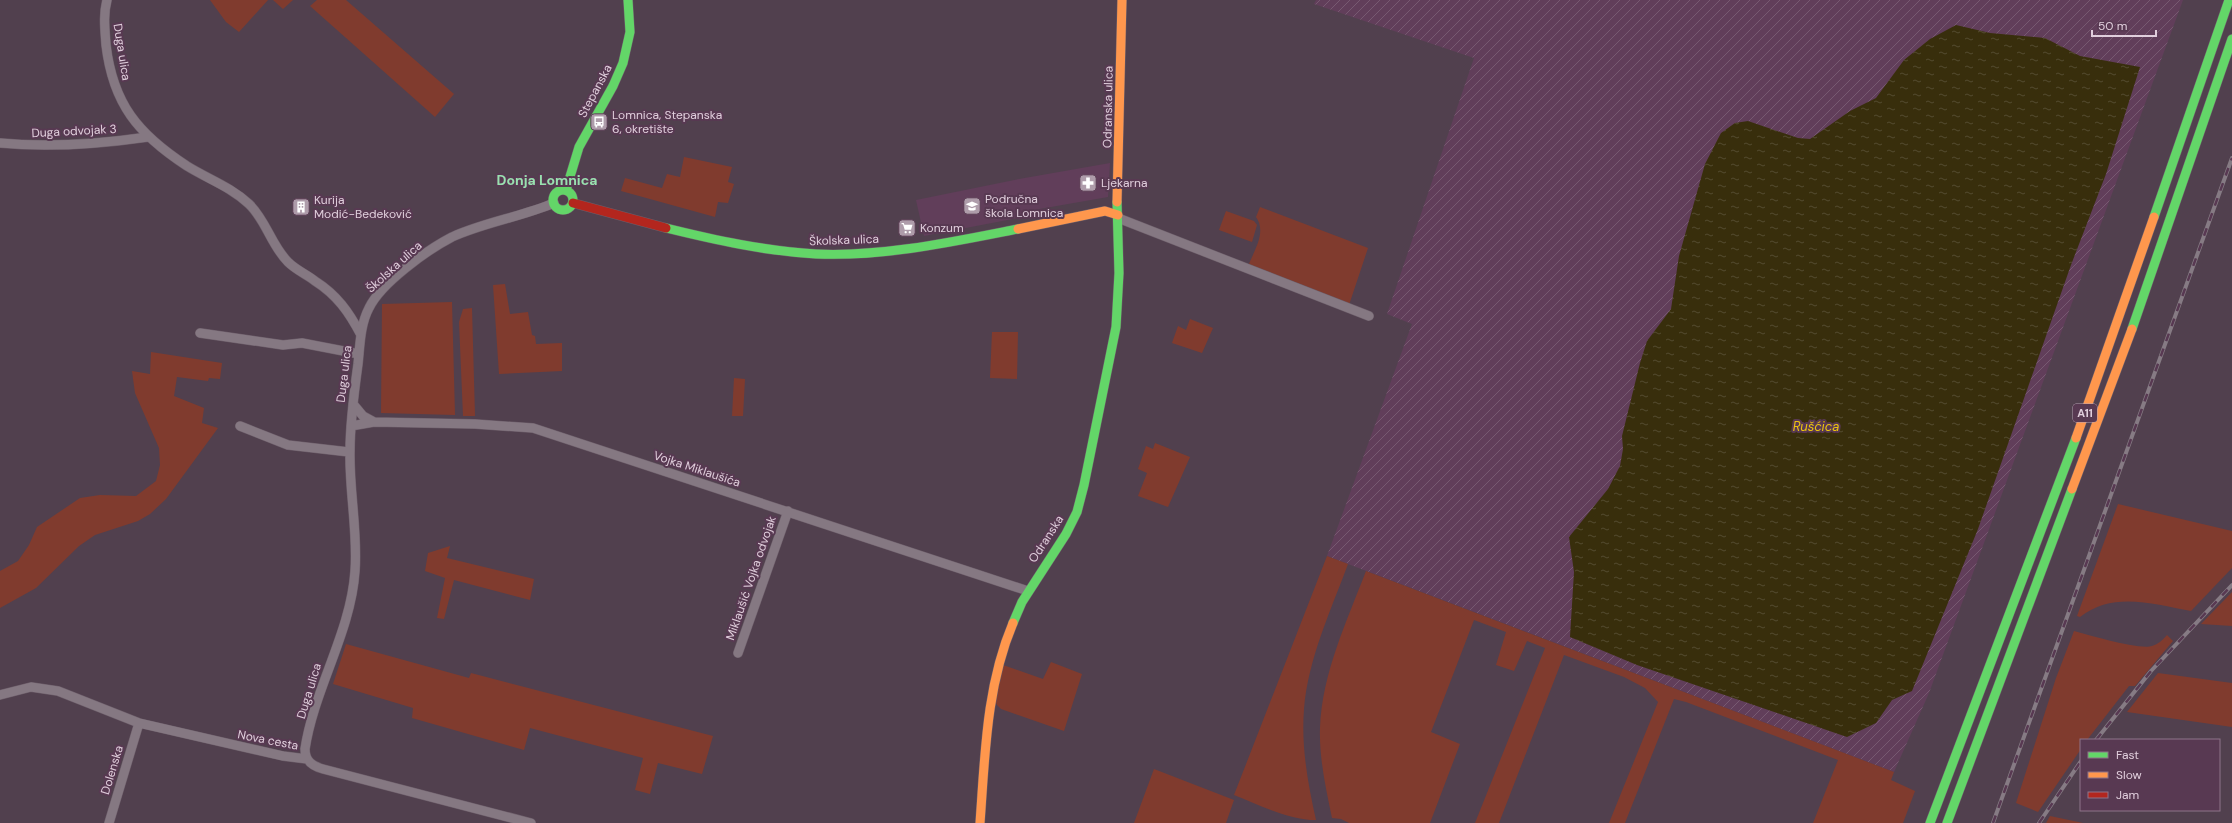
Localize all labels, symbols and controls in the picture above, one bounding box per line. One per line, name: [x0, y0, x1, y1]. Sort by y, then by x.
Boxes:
scale bar: [2092, 12, 2156, 38]
text: 50 m: [2098, 18, 2127, 34]
street label: Duga ulica: [110, 22, 134, 82]
street label: Stepanska: [574, 62, 616, 120]
street label: Odranska ulica: [1099, 66, 1117, 148]
place label: Lomnica, Stepanska 6, okretište: [612, 107, 722, 137]
bus stop icon: Lomnica, Stepanska 6, okretište: [589, 112, 609, 132]
street label: Duga odvojak 3: [31, 121, 117, 141]
district label: Donja Lomnica: [497, 171, 597, 189]
pharmacy icon: Ljekarna: [1078, 173, 1098, 193]
place label: Ljekarna: [1101, 175, 1147, 191]
place label: Područna škola Lomnica: [985, 191, 1063, 221]
place label: Kurija Modić-Bedeković: [314, 192, 412, 222]
school or university icon: Područna škola Lomnica: [962, 196, 982, 216]
building icon: Kurija Modić-Bedeković: [291, 197, 311, 217]
supermarket icon: Konzum: [897, 218, 917, 238]
place label: Konzum: [920, 220, 964, 236]
street label: Školska ulica: [809, 231, 879, 249]
street label: Školska ulica: [363, 238, 425, 296]
street label: Duga ulica: [333, 345, 355, 403]
road number: A11: [2073, 404, 2097, 422]
water label: Rušćica: [1793, 418, 1839, 435]
street label: Vojka Miklaušića: [652, 447, 742, 491]
street label: Odranska: [1025, 512, 1067, 566]
street label: Miklaušić Vojka odvojak: [722, 514, 780, 642]
street label: Duga ulica: [293, 661, 325, 721]
street label: Nova cesta: [236, 726, 300, 754]
legend: [2080, 739, 2220, 811]
street label: Dolenska: [97, 744, 127, 796]
text: Fast: [2116, 747, 2139, 763]
text: Slow: [2116, 767, 2142, 783]
text: Jam: [2116, 787, 2139, 803]

